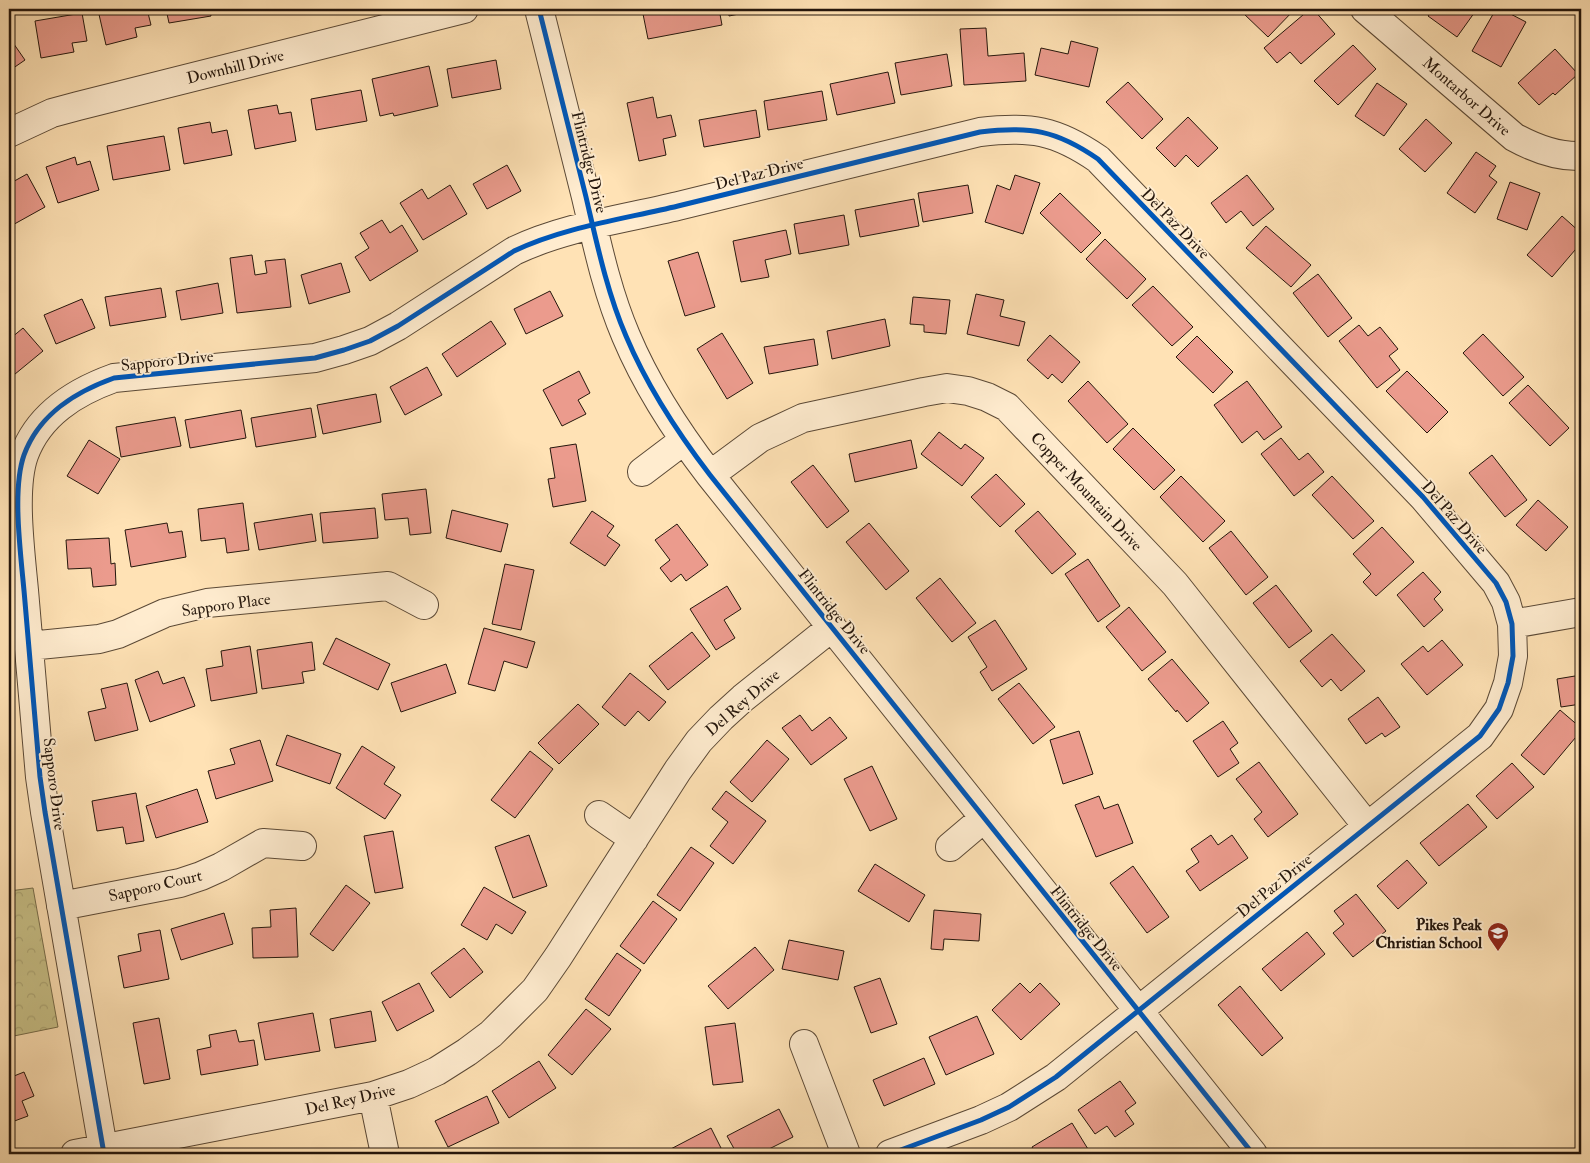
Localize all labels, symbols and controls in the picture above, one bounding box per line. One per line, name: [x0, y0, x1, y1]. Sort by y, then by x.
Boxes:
street label: Downhill Drive: [184, 45, 286, 89]
street label: Montarbor Drive: [1418, 53, 1515, 141]
street label: Flintridge Drive: [567, 109, 611, 216]
street label: Del Paz Drive: [713, 153, 806, 195]
street label: Del Paz Drive: [1137, 184, 1214, 263]
street label: Sapporo Drive: [120, 346, 215, 377]
street label: Copper Mountain Drive: [1025, 428, 1147, 556]
street label: Del Paz Drive: [1417, 477, 1492, 559]
street label: Flintridge Drive: [794, 565, 875, 659]
street label: Sapporo Place: [180, 589, 272, 622]
street label: Del Rey Drive: [701, 665, 784, 741]
street label: Sapporo Drive: [37, 737, 70, 832]
street label: Del Paz Drive: [1233, 849, 1316, 922]
street label: Sapporo Court: [107, 866, 204, 907]
street label: Flintridge Drive: [1046, 882, 1127, 976]
place label: Pikes Peak Christian School: [1375, 915, 1483, 953]
school or university icon: Pikes Peak Christian School: [1486, 921, 1510, 952]
street label: Del Rey Drive: [303, 1080, 398, 1120]

